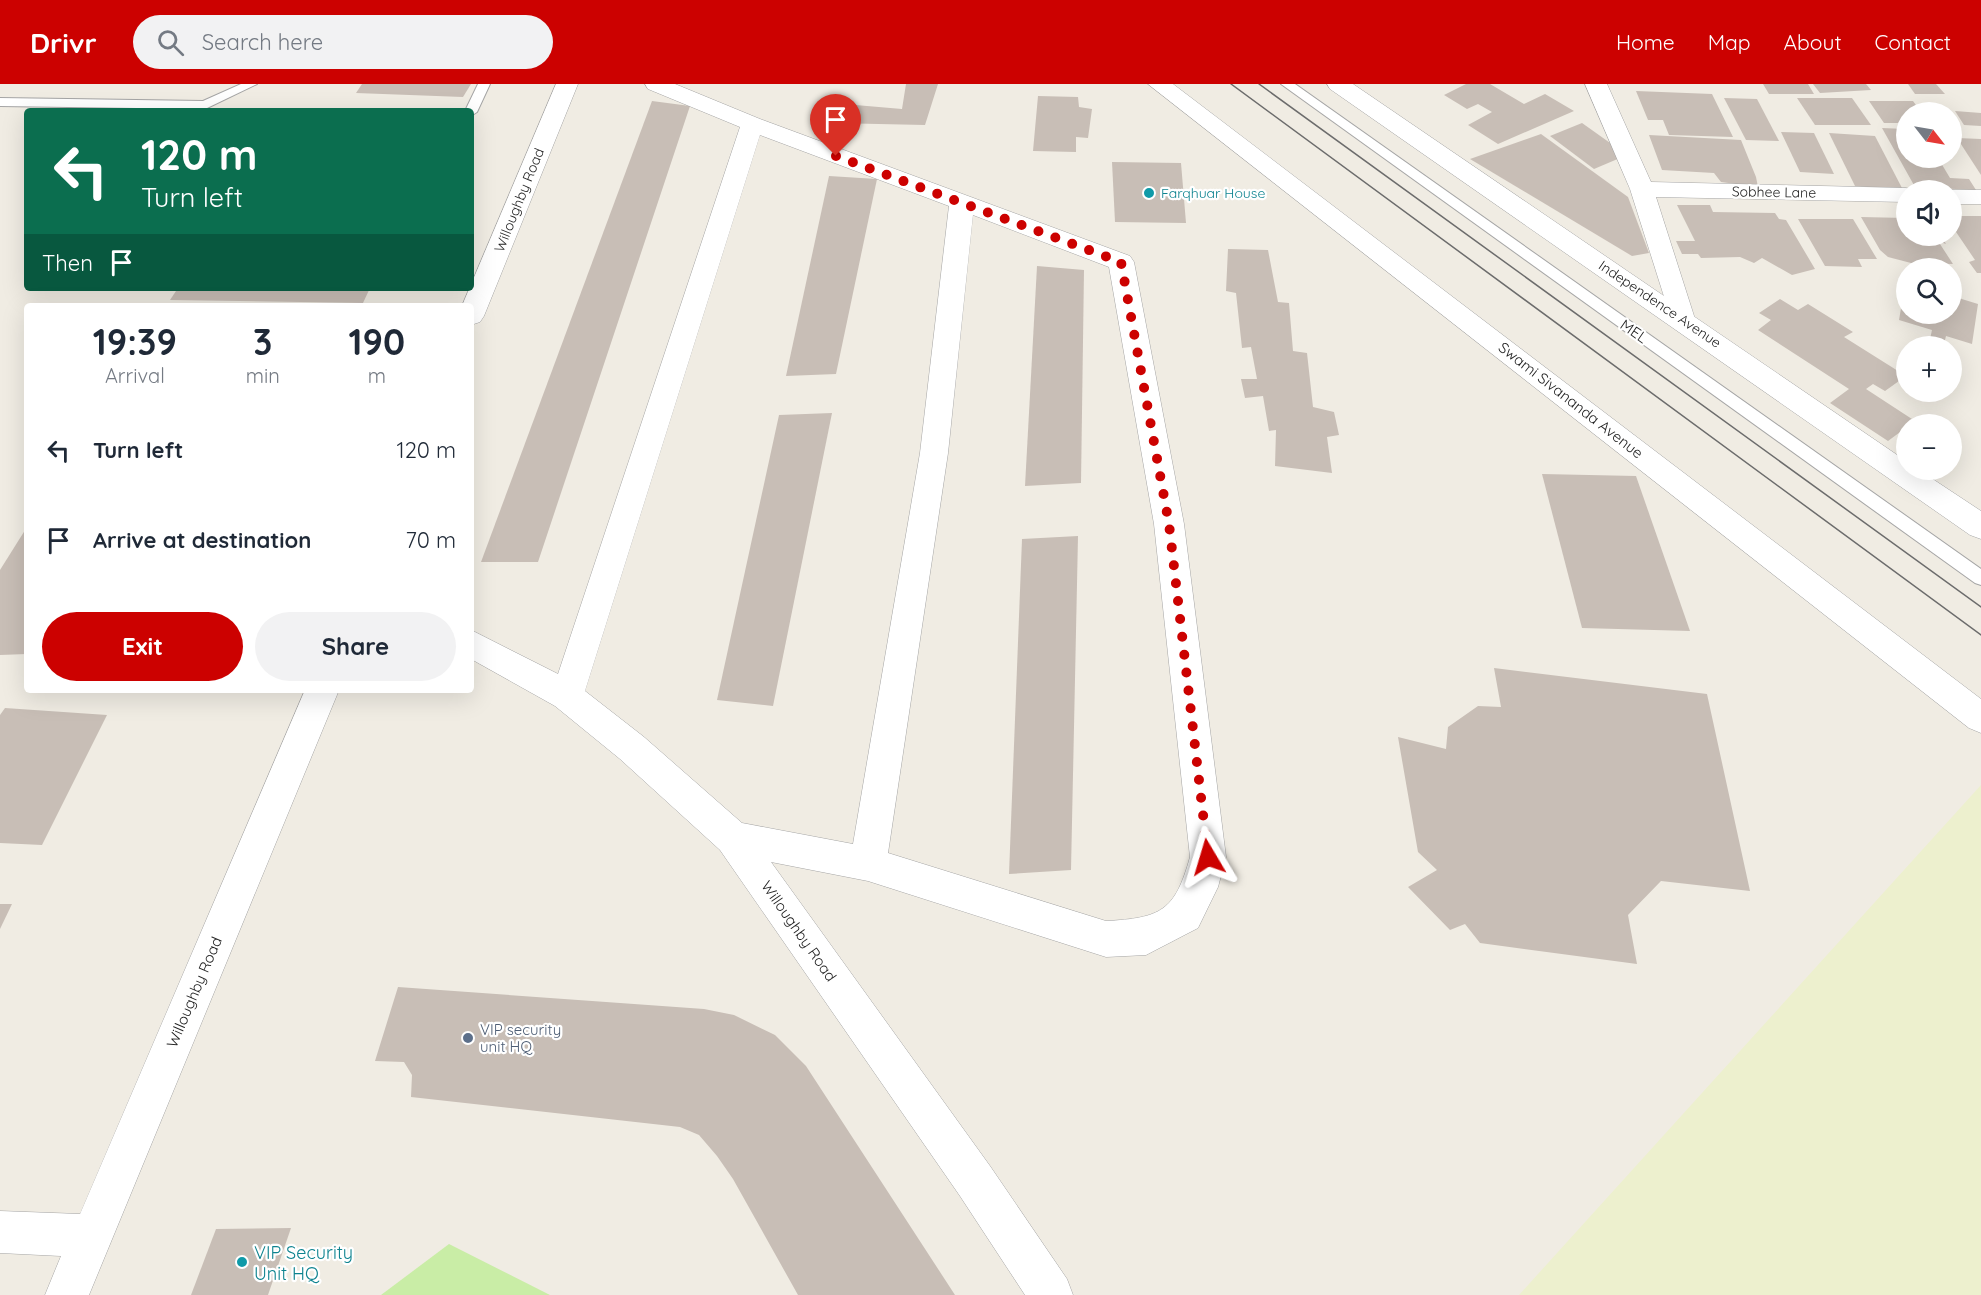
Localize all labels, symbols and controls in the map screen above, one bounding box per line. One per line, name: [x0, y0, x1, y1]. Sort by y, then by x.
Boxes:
search box: [133, 15, 553, 69]
text: Drivr: [30, 25, 97, 60]
icon: search: [154, 26, 187, 59]
text: Search here: [202, 28, 323, 56]
text: Home: [1616, 29, 1675, 55]
text: Map: [1708, 29, 1751, 55]
text: About: [1784, 29, 1842, 55]
text: Contact: [1875, 29, 1951, 55]
pin: [810, 94, 861, 156]
north arrow: [1896, 102, 1962, 168]
map controls: [1896, 102, 1962, 480]
icon: arrive: [819, 103, 852, 136]
text: 120 m: [141, 128, 258, 181]
icon: left: [42, 132, 120, 210]
street label: Willoughby Road: [490, 145, 548, 255]
text: Turn left: [141, 180, 243, 214]
button: sound: [1896, 180, 1962, 246]
street label: Sobhee Lane: [1732, 182, 1816, 202]
place label: Farqhuar House: [1161, 184, 1265, 202]
marker: Farqhuar House: [1142, 186, 1156, 200]
icon: arrive: [105, 246, 138, 279]
text: Then: [42, 249, 93, 277]
street label: Independence Avenue: [1595, 256, 1725, 352]
button: search: [1896, 258, 1962, 324]
street label: MEL: [1617, 315, 1651, 347]
text: 19:39: [93, 319, 177, 364]
text: 3: [253, 319, 272, 364]
text: 190: [349, 319, 405, 364]
button: +: [1896, 336, 1962, 402]
street label: Swami Sivananda Avenue: [1495, 338, 1647, 462]
text: Arrival: [105, 363, 165, 388]
text: min: [246, 363, 280, 388]
text: m: [368, 363, 386, 388]
button: −: [1896, 414, 1962, 480]
icon: left: [42, 434, 75, 467]
text: Turn left: [93, 436, 183, 464]
text: 120 m: [397, 436, 456, 464]
icon: arrive: [42, 524, 75, 557]
text: Arrive at destination: [93, 526, 311, 554]
text: 70 m: [406, 526, 456, 554]
button: Exit: [42, 612, 243, 681]
button: Share: [255, 612, 456, 681]
position arrow: [1176, 825, 1240, 889]
street label: Willoughby Road: [757, 877, 841, 985]
street label: Willoughby Road: [162, 934, 226, 1050]
place label: VIP security unit HQ: [480, 1020, 561, 1056]
marker: VIP security unit HQ: [461, 1031, 475, 1045]
place label: VIP Security Unit HQ: [254, 1241, 353, 1285]
marker: VIP Security Unit HQ: [235, 1255, 249, 1269]

